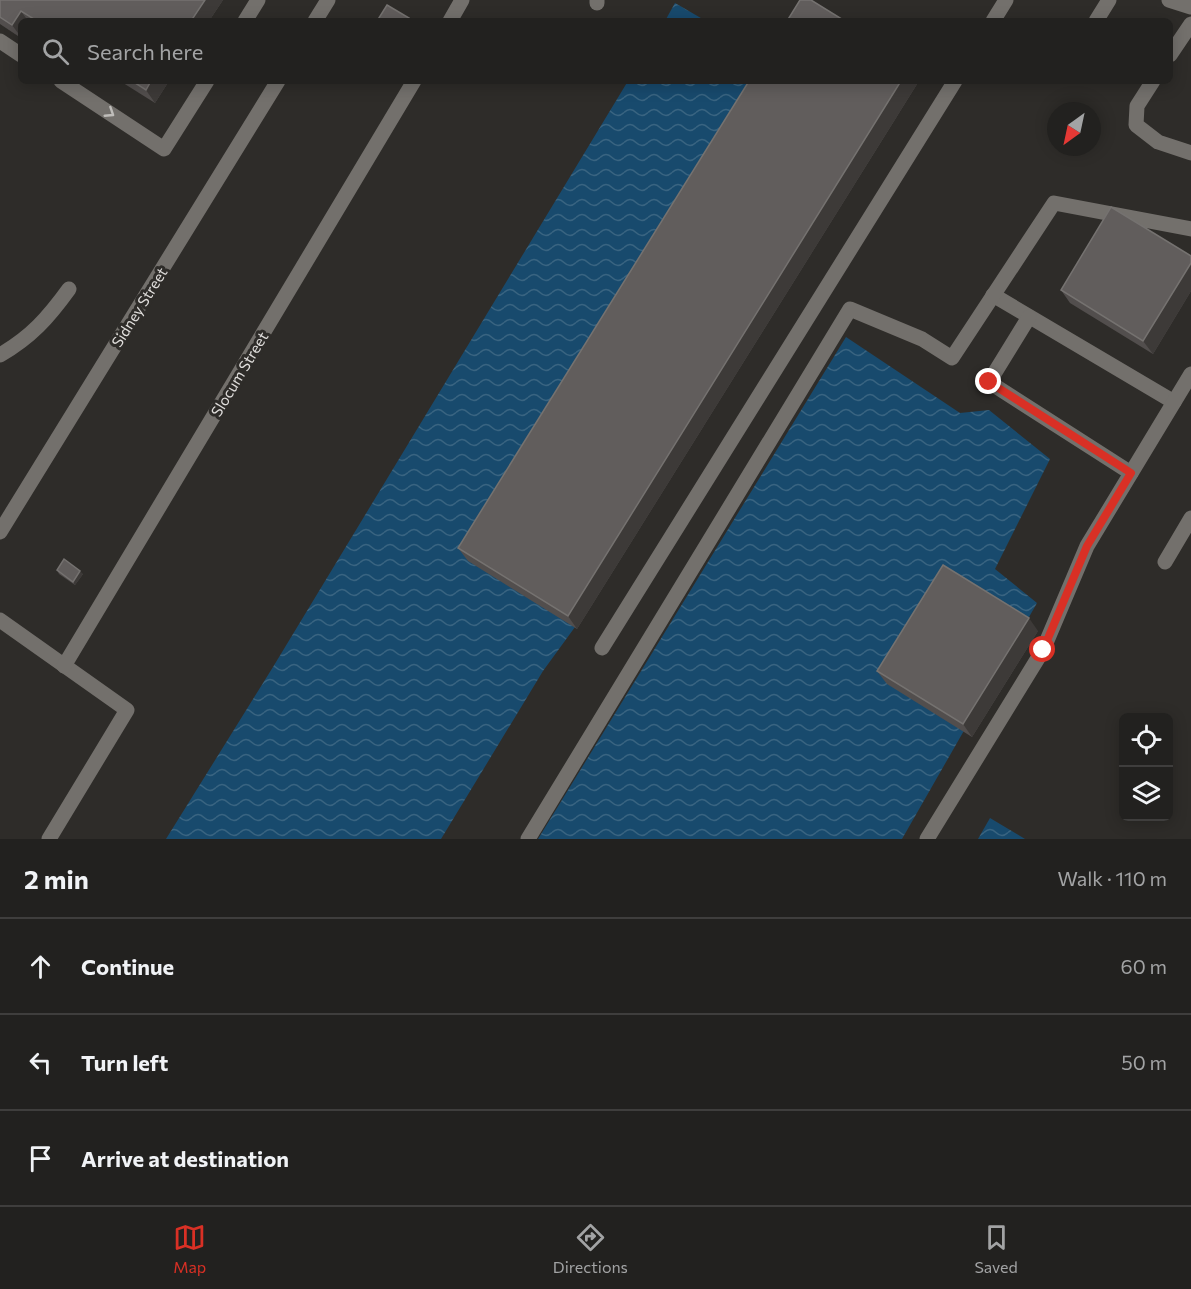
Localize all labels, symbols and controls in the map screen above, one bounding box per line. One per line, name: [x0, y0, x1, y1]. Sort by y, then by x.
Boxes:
search box: [18, 18, 1173, 84]
icon: search: [39, 35, 72, 68]
text: Search here: [87, 38, 203, 65]
north arrow: [1047, 102, 1101, 156]
one-way arrow: [103, 106, 114, 117]
street label: Sidney Street: [107, 264, 171, 350]
street label: Slocum Street: [207, 328, 271, 420]
route end: [975, 368, 1001, 394]
route start: [1029, 636, 1055, 662]
map controls: [1119, 713, 1173, 821]
button: locate: [1119, 713, 1173, 767]
button: layers: [1119, 767, 1173, 821]
text: 2 min: [24, 863, 89, 894]
text: Walk · 110 m: [1057, 866, 1167, 890]
icon: ahead: [24, 950, 57, 983]
text: Continue: [81, 953, 174, 980]
text: 60 m: [1121, 954, 1167, 978]
icon: left: [24, 1046, 57, 1079]
text: Turn left: [81, 1049, 168, 1076]
text: 50 m: [1121, 1050, 1167, 1074]
icon: arrive: [24, 1142, 57, 1175]
text: Arrive at destination: [81, 1145, 289, 1172]
tab: Map: [173, 1221, 206, 1276]
tab: Directions: [553, 1221, 628, 1276]
tab: Saved: [974, 1221, 1018, 1276]

